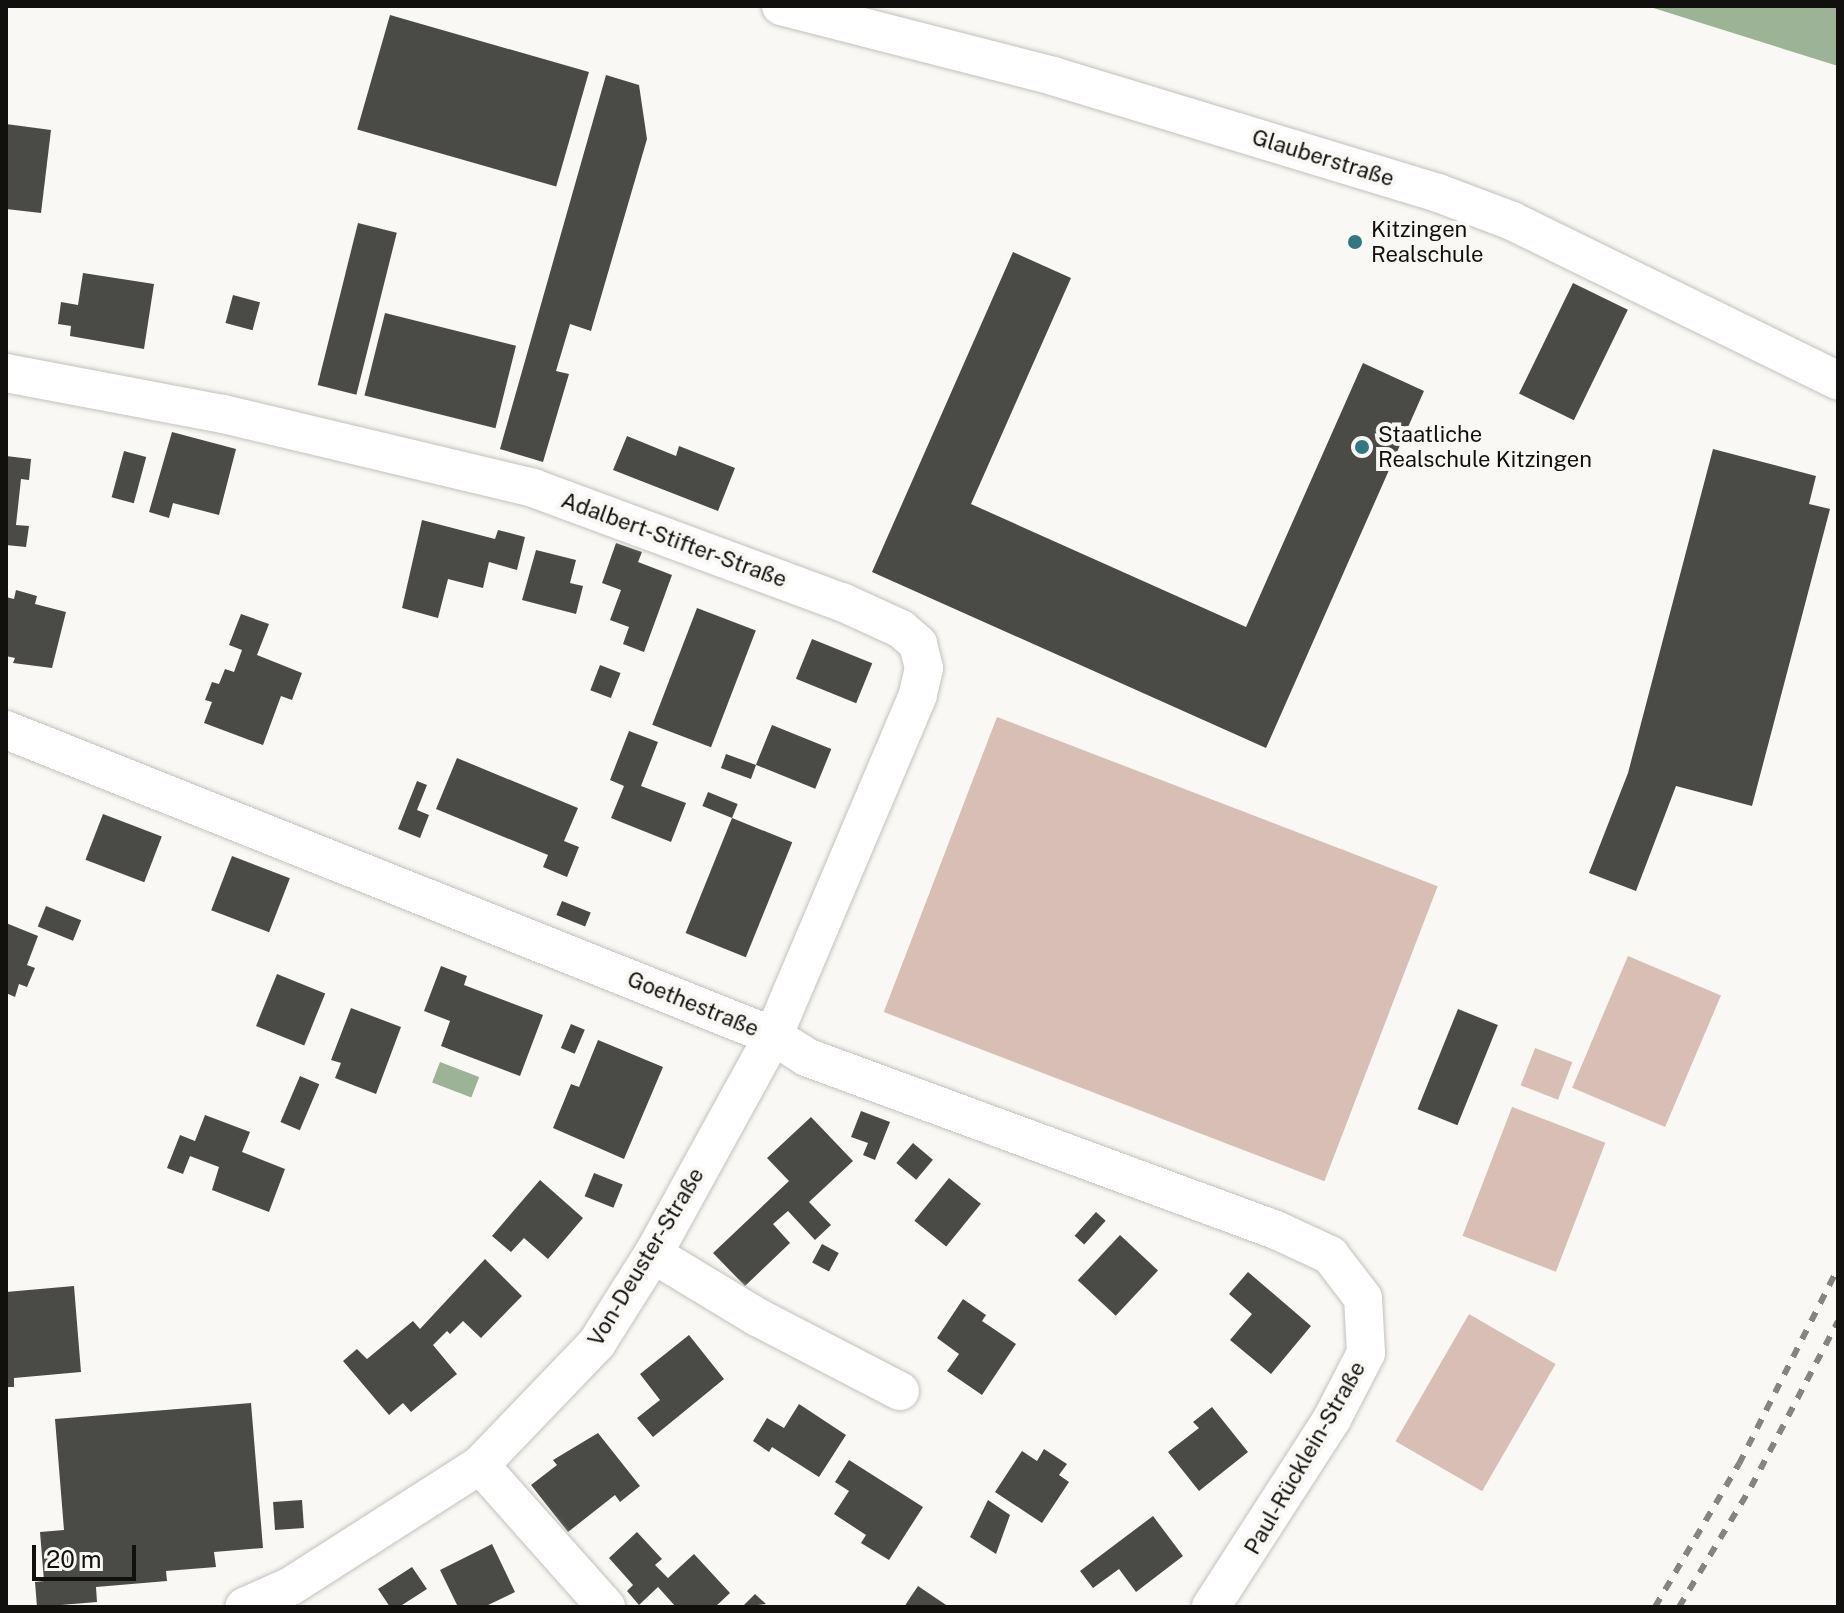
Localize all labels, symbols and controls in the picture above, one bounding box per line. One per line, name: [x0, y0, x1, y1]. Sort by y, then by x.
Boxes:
street label: Glauberstraße: [1249, 124, 1397, 192]
place label: Kitzingen Realschule: [1371, 216, 1483, 268]
marker: Kitzingen Realschule: [1346, 233, 1364, 251]
place label: Staatliche Realschule Kitzingen: [1378, 421, 1592, 472]
marker: Staatliche Realschule Kitzingen: [1353, 438, 1371, 456]
street label: Adalbert-Stifter-Straße: [558, 487, 790, 593]
street label: Goethestraße: [623, 966, 763, 1042]
street label: Von-Deuster-Straße: [582, 1163, 710, 1351]
street label: Paul-Rücklein-Straße: [1239, 1357, 1371, 1559]
scale bar: [36, 1529, 140, 1579]
text: 20 m: [46, 1545, 102, 1573]

